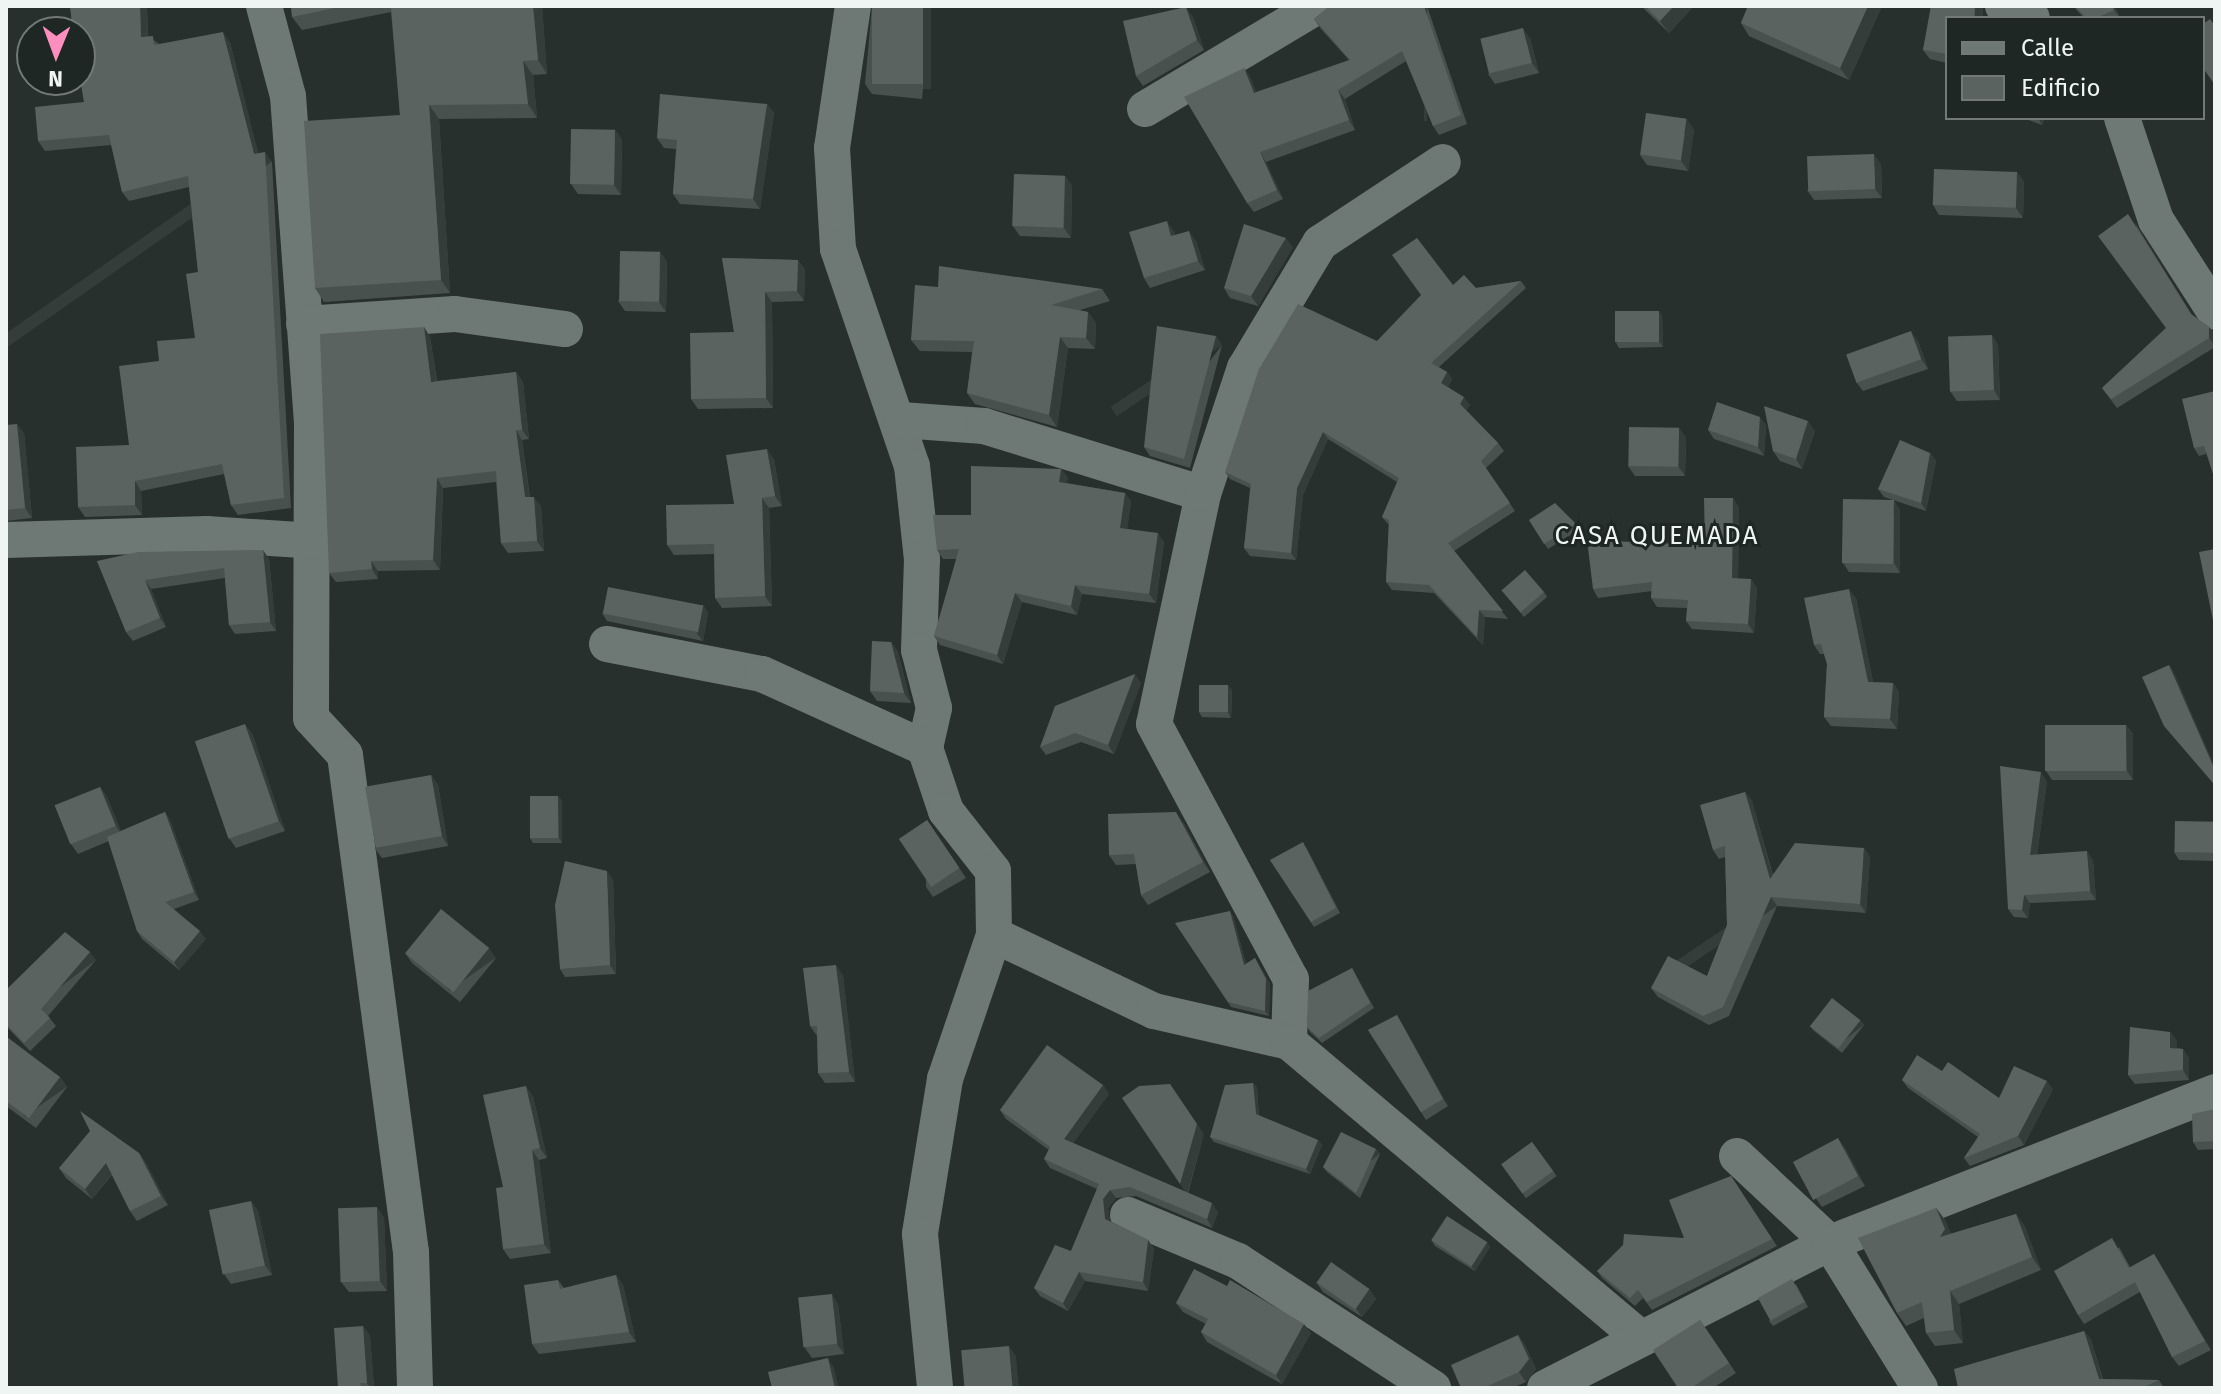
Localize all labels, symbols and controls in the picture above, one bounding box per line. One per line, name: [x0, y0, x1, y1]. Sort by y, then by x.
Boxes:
north arrow: [16, 16, 96, 96]
legend: [1945, 16, 2205, 120]
text: Calle: [2021, 34, 2074, 62]
text: N: [48, 65, 63, 92]
text: Edificio: [2021, 74, 2101, 102]
district label: CASA QUEMADA: [1555, 520, 1759, 552]

